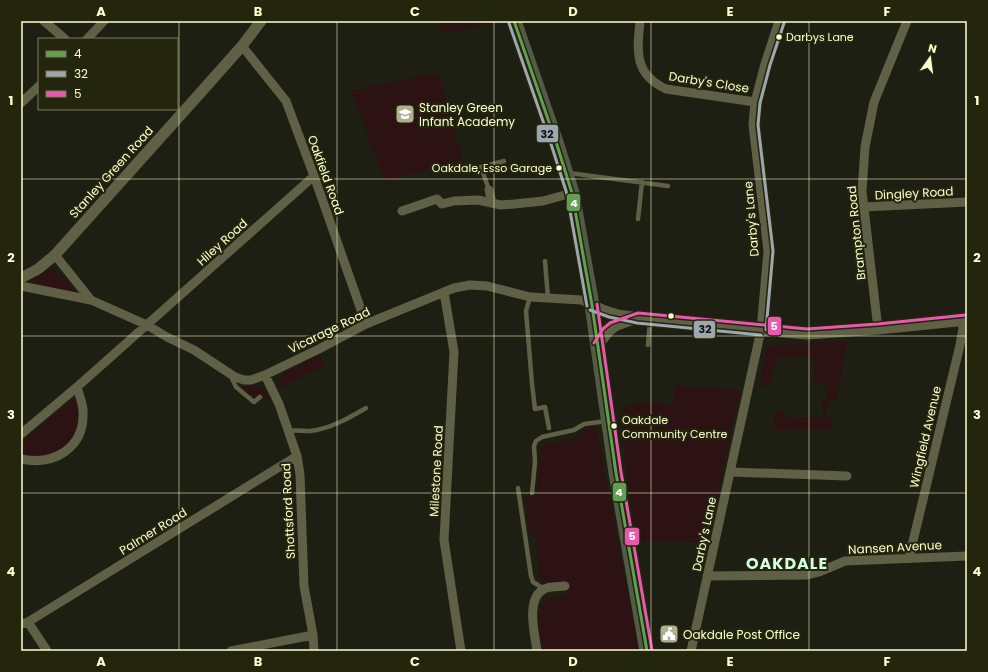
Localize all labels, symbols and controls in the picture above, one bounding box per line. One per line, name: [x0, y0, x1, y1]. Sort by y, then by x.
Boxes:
text: A: [96, 2, 106, 21]
text: B: [254, 2, 263, 21]
text: C: [410, 2, 420, 21]
text: D: [568, 2, 578, 21]
text: E: [726, 2, 734, 21]
text: F: [883, 2, 891, 21]
place label: Darbys Lane: [786, 29, 854, 45]
marker: Darbys Lane: [774, 32, 784, 42]
legend: [38, 38, 178, 110]
north arrow: [910, 38, 950, 78]
text: N: [926, 40, 938, 57]
text: 4: [74, 45, 82, 62]
text: 32: [74, 65, 88, 82]
street label: Darby's Close: [668, 67, 750, 97]
text: 5: [74, 85, 82, 102]
text: 1: [9, 91, 13, 110]
text: 1: [975, 91, 979, 110]
place label: Stanley Green Infant Academy: [419, 99, 515, 130]
school or university icon: Stanley Green Infant Academy: [394, 103, 416, 125]
street label: Stanley Green Road: [65, 122, 157, 222]
line badge: 32: [536, 124, 559, 143]
text: 32: [541, 126, 553, 142]
street label: Oakfield Road: [304, 133, 348, 217]
place label: Oakdale, Esso Garage: [432, 160, 552, 176]
marker: Oakdale, Esso Garage: [554, 163, 564, 173]
street label: Darby's Lane: [739, 181, 763, 257]
street label: Dingley Road: [874, 182, 954, 204]
street label: Brampton Road: [843, 185, 869, 281]
line badge: 4: [566, 193, 581, 212]
text: 4: [570, 195, 578, 211]
street label: Hiley Road: [193, 215, 251, 269]
text: 2: [7, 248, 15, 267]
text: 2: [973, 248, 981, 267]
street label: Vicarage Road: [285, 303, 373, 357]
unlabelled marker: [666, 311, 676, 321]
line badge: 5: [767, 316, 782, 336]
text: 5: [770, 318, 778, 334]
line badge: 32: [693, 320, 716, 339]
text: 32: [699, 321, 711, 337]
street label: Wingfield Avenue: [905, 384, 945, 490]
text: 3: [7, 405, 15, 424]
text: 3: [973, 405, 981, 424]
place label: Oakdale Community Centre: [622, 412, 728, 442]
marker: Oakdale Community Centre: [609, 421, 619, 431]
street label: Milestone Road: [425, 425, 447, 517]
street label: Shottsford Road: [277, 463, 299, 559]
line badge: 4: [612, 482, 627, 502]
text: 4: [615, 484, 623, 500]
street label: Darby's Lane: [688, 495, 720, 573]
street label: Palmer Road: [116, 503, 190, 559]
line badge: 5: [624, 527, 640, 546]
text: 5: [628, 528, 636, 544]
street label: Nansen Avenue: [848, 536, 942, 558]
district label: OAKDALE: [746, 552, 828, 575]
text: 4: [7, 562, 16, 581]
text: 4: [973, 562, 982, 581]
public building icon: Oakdale Post Office: [658, 623, 680, 645]
place label: Oakdale Post Office: [683, 626, 800, 643]
text: A: [96, 652, 106, 671]
text: B: [254, 652, 263, 671]
text: C: [410, 652, 420, 671]
text: D: [568, 652, 578, 671]
text: E: [726, 652, 734, 671]
text: F: [883, 652, 891, 671]

